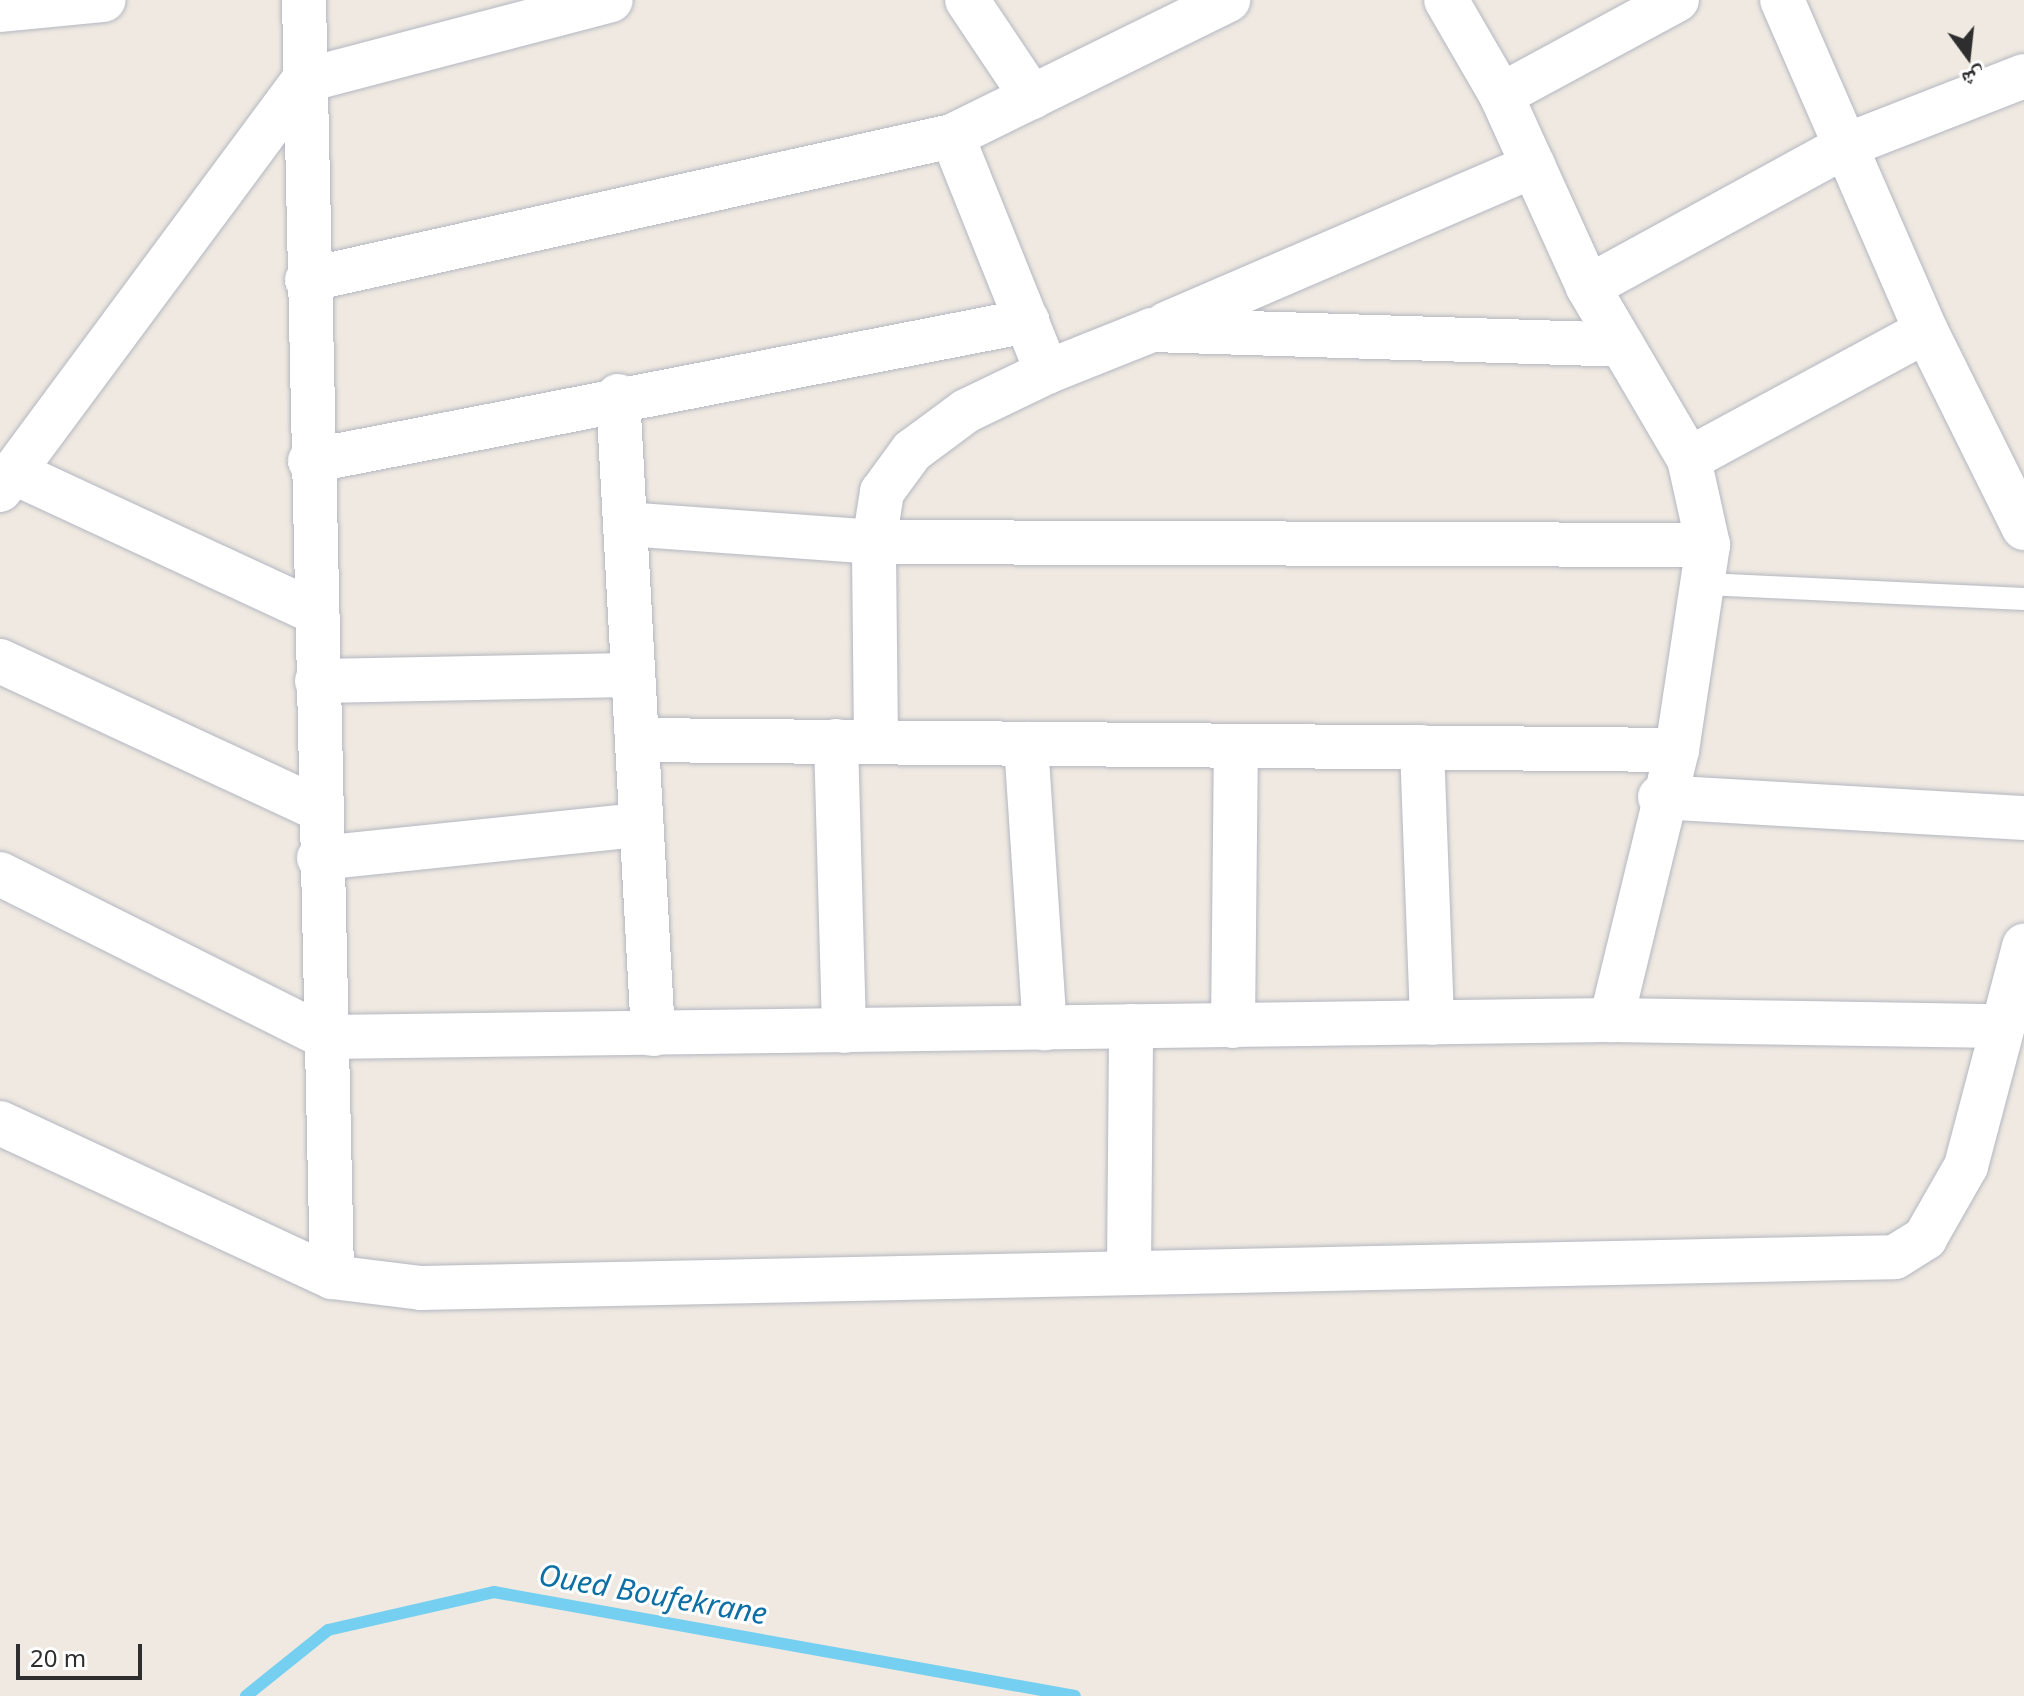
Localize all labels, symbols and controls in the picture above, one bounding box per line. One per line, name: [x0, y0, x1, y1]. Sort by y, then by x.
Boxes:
north arrow: [1928, 16, 2008, 96]
text: ش: [1959, 62, 1989, 97]
water label: Oued Boufekrane: [536, 1556, 770, 1632]
scale bar: [20, 1628, 146, 1678]
text: 20 m: [30, 1641, 86, 1674]

